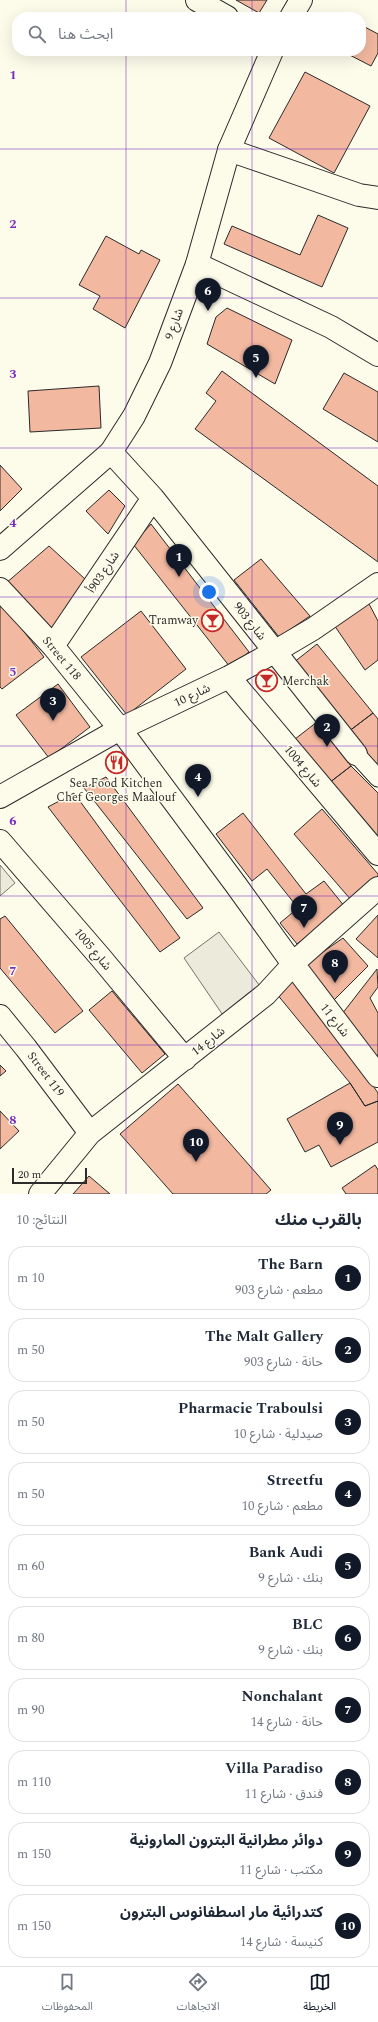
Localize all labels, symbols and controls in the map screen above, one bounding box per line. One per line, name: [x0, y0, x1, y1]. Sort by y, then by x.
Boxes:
search box: [12, 12, 366, 56]
icon: search: [26, 23, 48, 45]
text: ابحث هنا: [58, 23, 113, 46]
text: 1: [9, 65, 17, 85]
text: 2: [9, 214, 17, 234]
pin: 6: [195, 278, 221, 311]
street label: شارع 9: [160, 306, 189, 343]
pin: 5: [243, 345, 269, 378]
text: 3: [9, 364, 17, 384]
text: 4: [9, 513, 17, 533]
pin: 1: [166, 544, 192, 577]
street label: شارع 903أ: [82, 547, 124, 597]
your location: [199, 582, 219, 602]
street label: شارع 903: [228, 598, 271, 645]
bar icon: Tramway: [200, 607, 226, 633]
place label: Tramway: [149, 611, 199, 630]
street label: Street 118: [37, 632, 86, 685]
text: 5: [9, 662, 17, 682]
bar icon: Merchak: [254, 668, 280, 694]
place label: Merchak: [282, 672, 330, 691]
street label: شارع 10: [171, 679, 214, 712]
pin: 3: [40, 688, 66, 721]
pin: 2: [314, 714, 340, 747]
street label: شارع 1004: [279, 741, 326, 792]
restaurant icon: Sea Food Kitchen Chef Georges Maalouf: [103, 749, 129, 775]
pin: 4: [185, 764, 211, 797]
place label: Sea Food Kitchen Chef Georges Maalouf: [56, 774, 177, 807]
text: 6: [9, 811, 17, 831]
pin: 7: [291, 895, 317, 928]
street label: شارع 1005: [69, 924, 116, 975]
pin: 8: [322, 950, 348, 983]
text: 7: [9, 961, 17, 981]
street label: شارع 11: [315, 999, 354, 1041]
street label: شارع 14: [187, 1022, 229, 1061]
street label: Street 119: [22, 1048, 69, 1101]
text: 8: [9, 1110, 17, 1130]
pin: 9: [327, 1112, 353, 1145]
pin: 10: [183, 1129, 209, 1162]
scale bar: [12, 1166, 87, 1185]
text: 20 m: [18, 1166, 41, 1183]
text: بالقرب منك: [275, 1207, 362, 1233]
text: النتائج: 10: [16, 1210, 67, 1230]
text: The Barn: [258, 1253, 323, 1276]
text: 10 m: [17, 1268, 44, 1288]
text: 1: [344, 1268, 352, 1288]
text: مطعم · شارع 903: [235, 1280, 323, 1300]
text: The Malt Gallery: [205, 1325, 323, 1348]
text: 50 m: [17, 1340, 44, 1360]
text: 2: [344, 1340, 352, 1360]
text: حانة · شارع 903: [244, 1352, 323, 1372]
text: Pharmacie Traboulsi: [178, 1397, 323, 1420]
text: 50 m: [17, 1412, 44, 1432]
text: 3: [344, 1412, 352, 1432]
text: صيدلية · شارع 10: [234, 1424, 323, 1444]
text: Streetfu: [267, 1469, 323, 1492]
text: 50 m: [17, 1484, 44, 1504]
text: 4: [344, 1484, 352, 1504]
text: مطعم · شارع 10: [242, 1496, 323, 1516]
text: Bank Audi: [249, 1541, 323, 1564]
text: 60 m: [17, 1556, 44, 1576]
text: 5: [344, 1556, 352, 1576]
text: بنك · شارع 9: [258, 1568, 323, 1588]
text: BLC: [292, 1613, 323, 1636]
text: 80 m: [17, 1628, 44, 1648]
text: 6: [344, 1628, 352, 1648]
text: بنك · شارع 9: [258, 1640, 323, 1660]
text: Nonchalant: [242, 1685, 323, 1708]
text: 90 m: [17, 1700, 44, 1720]
text: 7: [344, 1700, 352, 1720]
text: حانة · شارع 14: [250, 1712, 323, 1732]
text: Villa Paradiso: [225, 1757, 323, 1780]
text: 110 m: [17, 1772, 51, 1792]
text: 8: [344, 1772, 352, 1792]
text: فندق · شارع 11: [244, 1784, 323, 1804]
text: دوائر مطرانية البترون المارونية: [130, 1829, 323, 1852]
text: 150 m: [17, 1844, 51, 1864]
text: 9: [344, 1844, 352, 1864]
text: مكتب · شارع 11: [239, 1860, 323, 1880]
text: كتدرائية مار اسطفانوس البترون: [120, 1901, 323, 1924]
text: 150 m: [17, 1916, 51, 1936]
text: 10: [341, 1916, 355, 1936]
text: كنيسة · شارع 14: [240, 1932, 323, 1952]
tab: المحفوظات: [42, 1971, 93, 2018]
tab: الاتجاهات: [177, 1971, 220, 2018]
tab: الخريطة: [303, 1971, 336, 2018]

